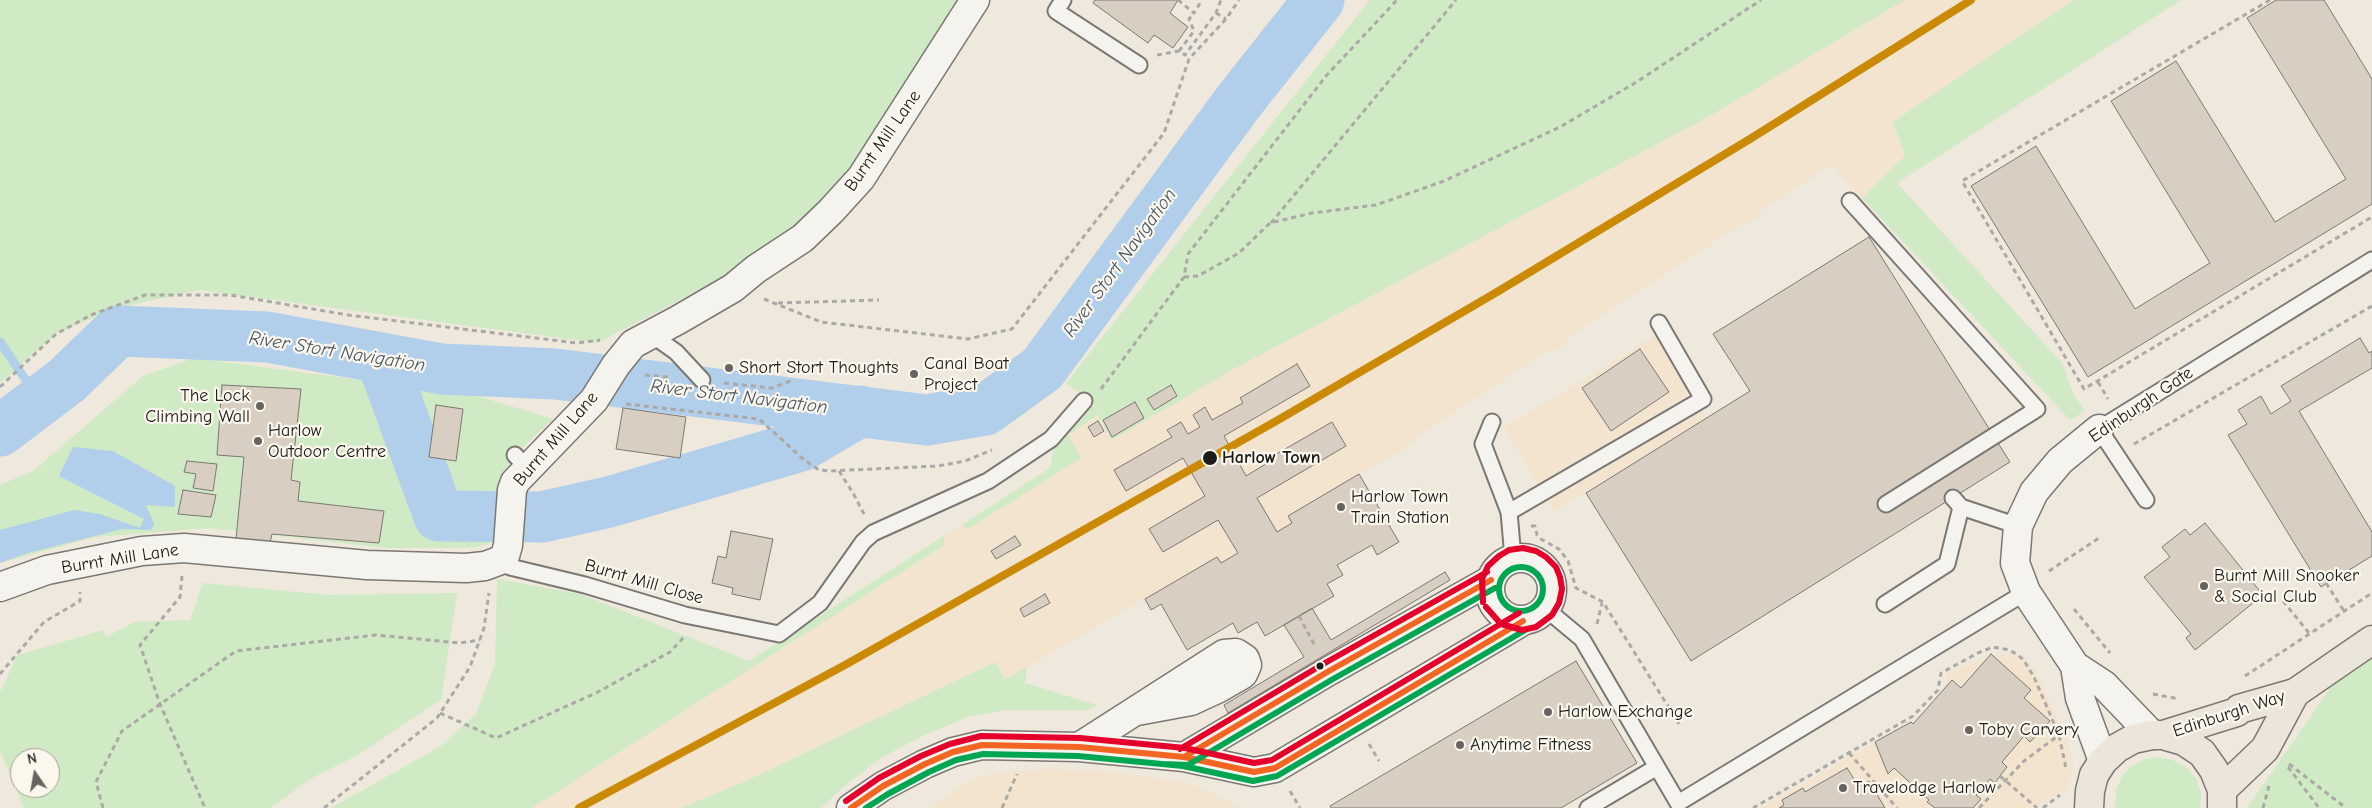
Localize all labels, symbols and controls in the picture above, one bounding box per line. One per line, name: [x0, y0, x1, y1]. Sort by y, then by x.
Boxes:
street label: Burnt Mill Lane: [840, 86, 926, 196]
water label: River Stort Navigation: [1058, 184, 1182, 342]
water label: River Stort Navigation: [247, 327, 427, 377]
place label: Canal Boat Project: [924, 353, 1009, 396]
place label: Short Stort Thoughts: [739, 357, 898, 379]
marker: Short Stort Thoughts: [723, 362, 735, 374]
street label: Edinburgh Gate: [2085, 362, 2197, 448]
marker: Canal Boat Project: [908, 368, 920, 380]
water label: River Stort Navigation: [649, 375, 829, 419]
place label: The Lock Climbing Wall: [145, 385, 250, 428]
street label: Burnt Mill Lane: [509, 387, 603, 491]
marker: The Lock Climbing Wall: [254, 400, 266, 412]
place label: Harlow Outdoor Centre: [268, 420, 386, 462]
marker: Harlow Outdoor Centre: [252, 435, 264, 447]
place label: Harlow Town: [1222, 447, 1321, 469]
marker: Harlow Town: [1201, 449, 1219, 467]
place label: Harlow Town Train Station: [1351, 486, 1449, 528]
marker: Harlow Town Train Station: [1335, 501, 1347, 513]
street label: Burnt Mill Lane: [60, 539, 180, 579]
street label: Burnt Mill Close: [582, 555, 706, 609]
place label: Burnt Mill Snooker & Social Club: [2214, 565, 2359, 608]
marker: Burnt Mill Snooker & Social Club: [2198, 580, 2210, 592]
unlabelled marker: [1315, 661, 1325, 671]
street label: Edinburgh Way: [2170, 686, 2288, 742]
place label: Harlow Exchange: [1558, 701, 1693, 723]
marker: Harlow Exchange: [1542, 706, 1554, 718]
place label: Toby Carvery: [1979, 719, 2079, 741]
marker: Toby Carvery: [1963, 724, 1975, 736]
place label: Anytime Fitness: [1470, 734, 1591, 756]
marker: Anytime Fitness: [1454, 739, 1466, 751]
north arrow: [10, 748, 60, 798]
text: N: [26, 750, 38, 768]
place label: Travelodge Harlow: [1853, 777, 1996, 799]
marker: Travelodge Harlow: [1837, 782, 1849, 794]

